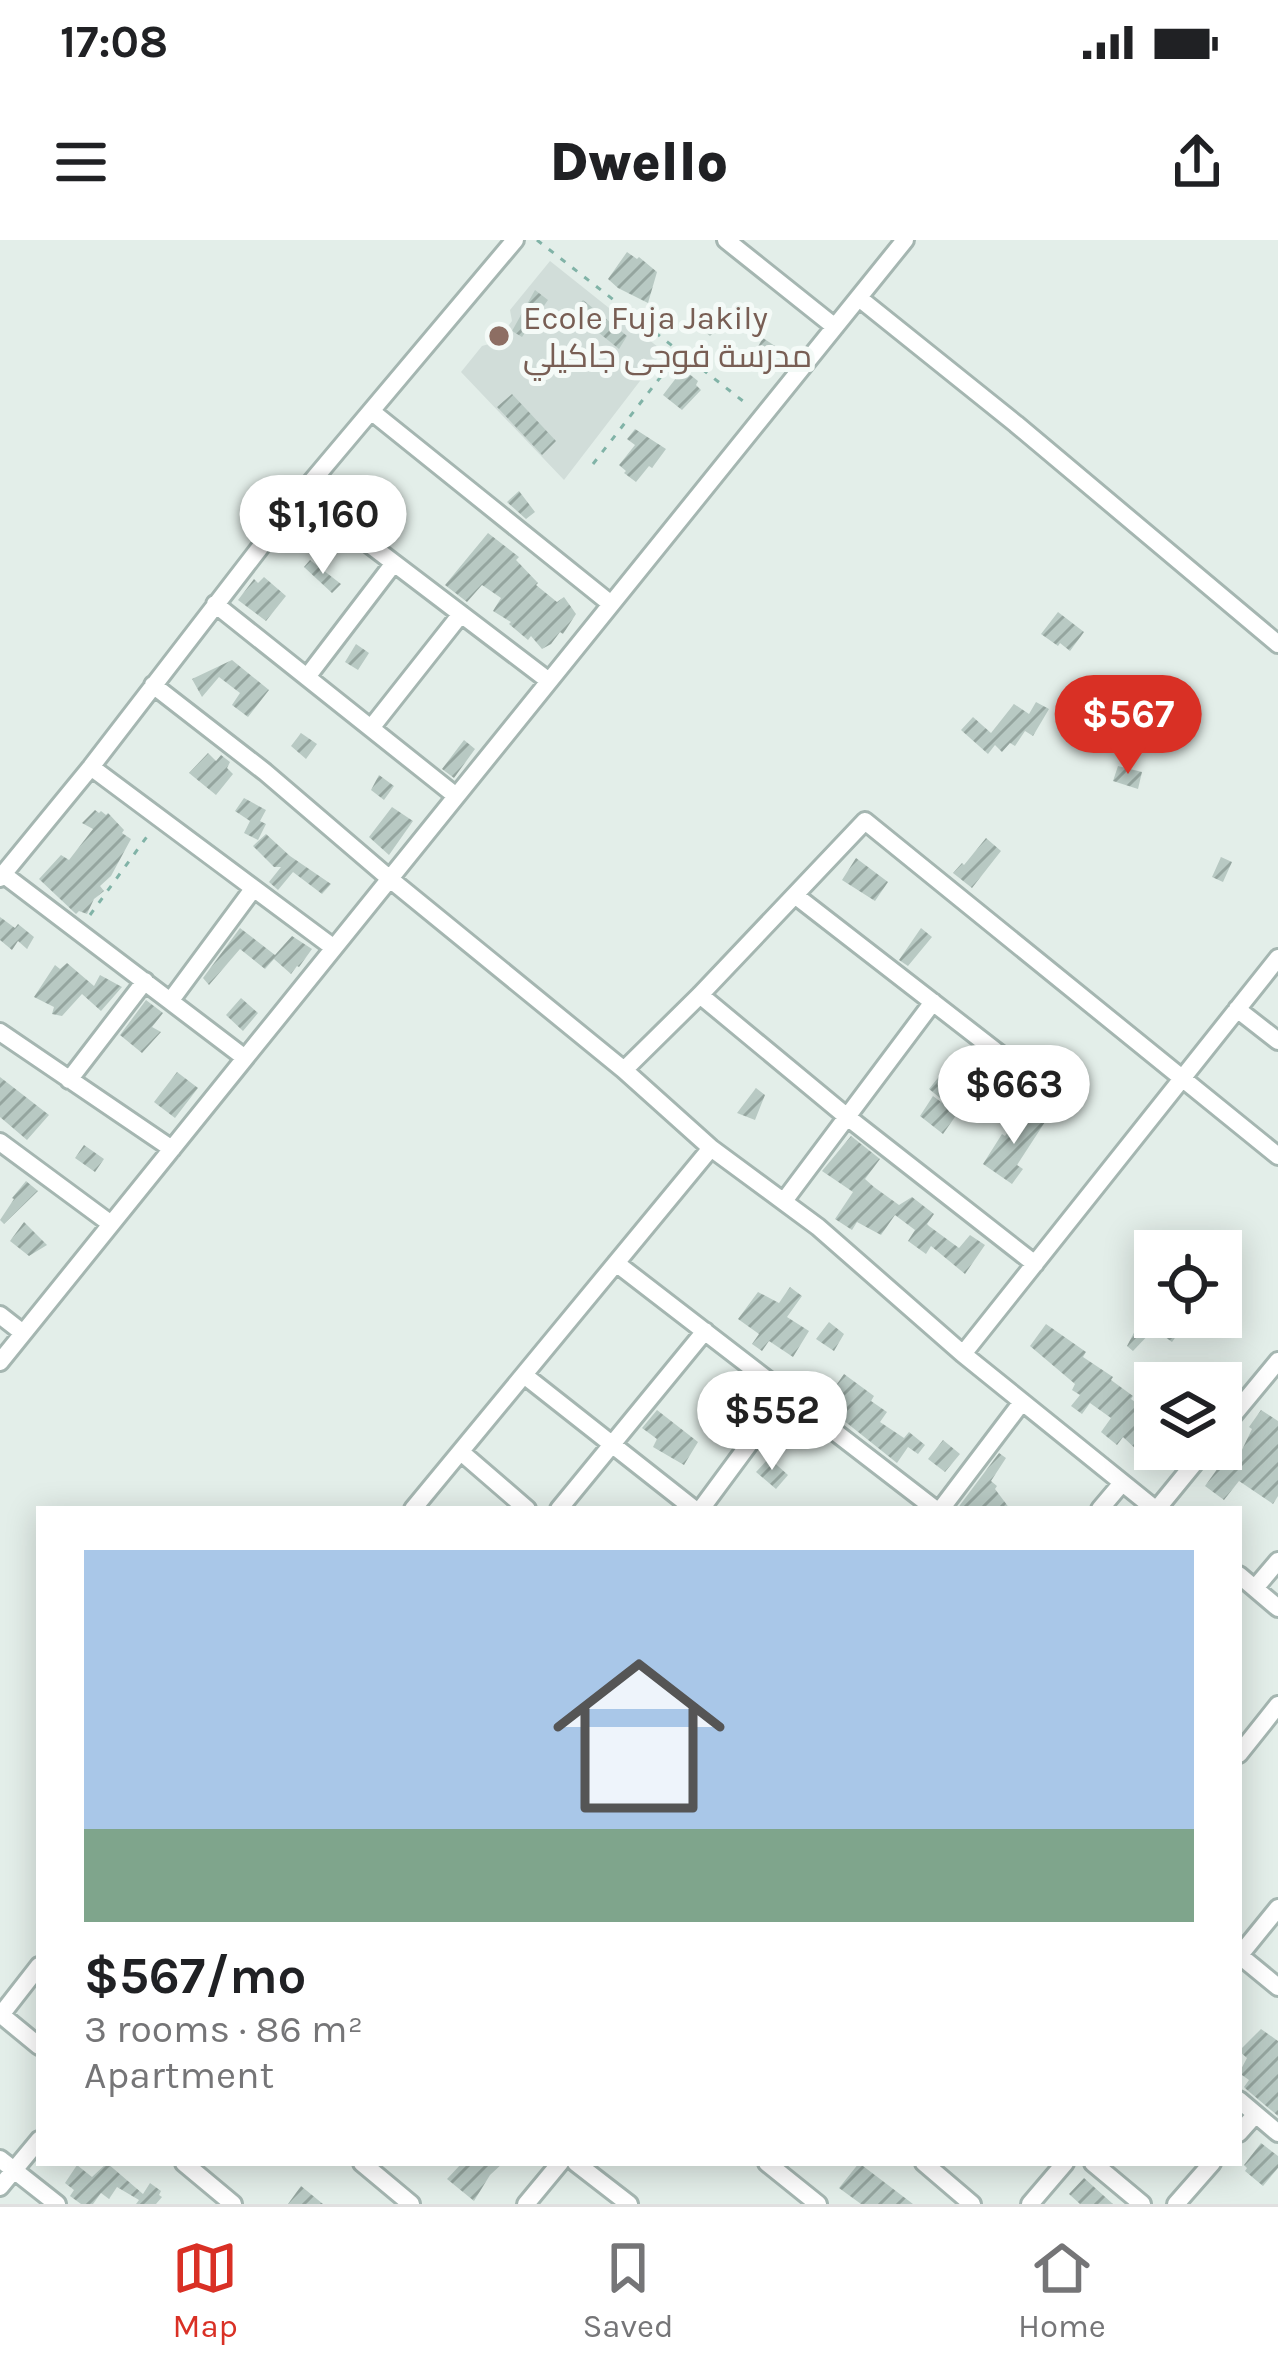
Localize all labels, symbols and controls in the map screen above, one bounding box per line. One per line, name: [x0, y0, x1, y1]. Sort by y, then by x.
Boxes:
text: 17:08: [60, 16, 168, 68]
icon: menu: [48, 129, 114, 195]
icon: share: [1164, 129, 1230, 195]
text: Dwello: [550, 130, 728, 194]
place label: Ecole Fuja Jakily مدرسة فوجى جاكيلي: [523, 299, 812, 381]
marker: Ecole Fuja Jakily مدرسة فوجى جاكيلي: [486, 323, 512, 349]
pin: $1,160: [225, 475, 421, 577]
text: $1,160: [267, 491, 379, 537]
pin: $567: [1057, 675, 1199, 777]
text: $567: [1082, 691, 1174, 737]
pin: $663: [943, 1045, 1085, 1147]
text: $663: [965, 1061, 1063, 1107]
map controls: [1134, 1230, 1242, 1470]
button: locate: [1134, 1230, 1242, 1338]
button: layers: [1134, 1362, 1242, 1470]
pin: $552: [701, 1371, 843, 1473]
text: $552: [724, 1387, 820, 1433]
icon: home: [531, 1628, 747, 1844]
text: $567/mo: [84, 1946, 306, 2006]
text: 3 rooms · 86 m²: [84, 2006, 363, 2052]
text: Apartment: [84, 2052, 274, 2098]
tab: Map: [172, 2235, 238, 2345]
tab: Saved: [582, 2235, 674, 2345]
tab: Home: [1018, 2235, 1106, 2345]

